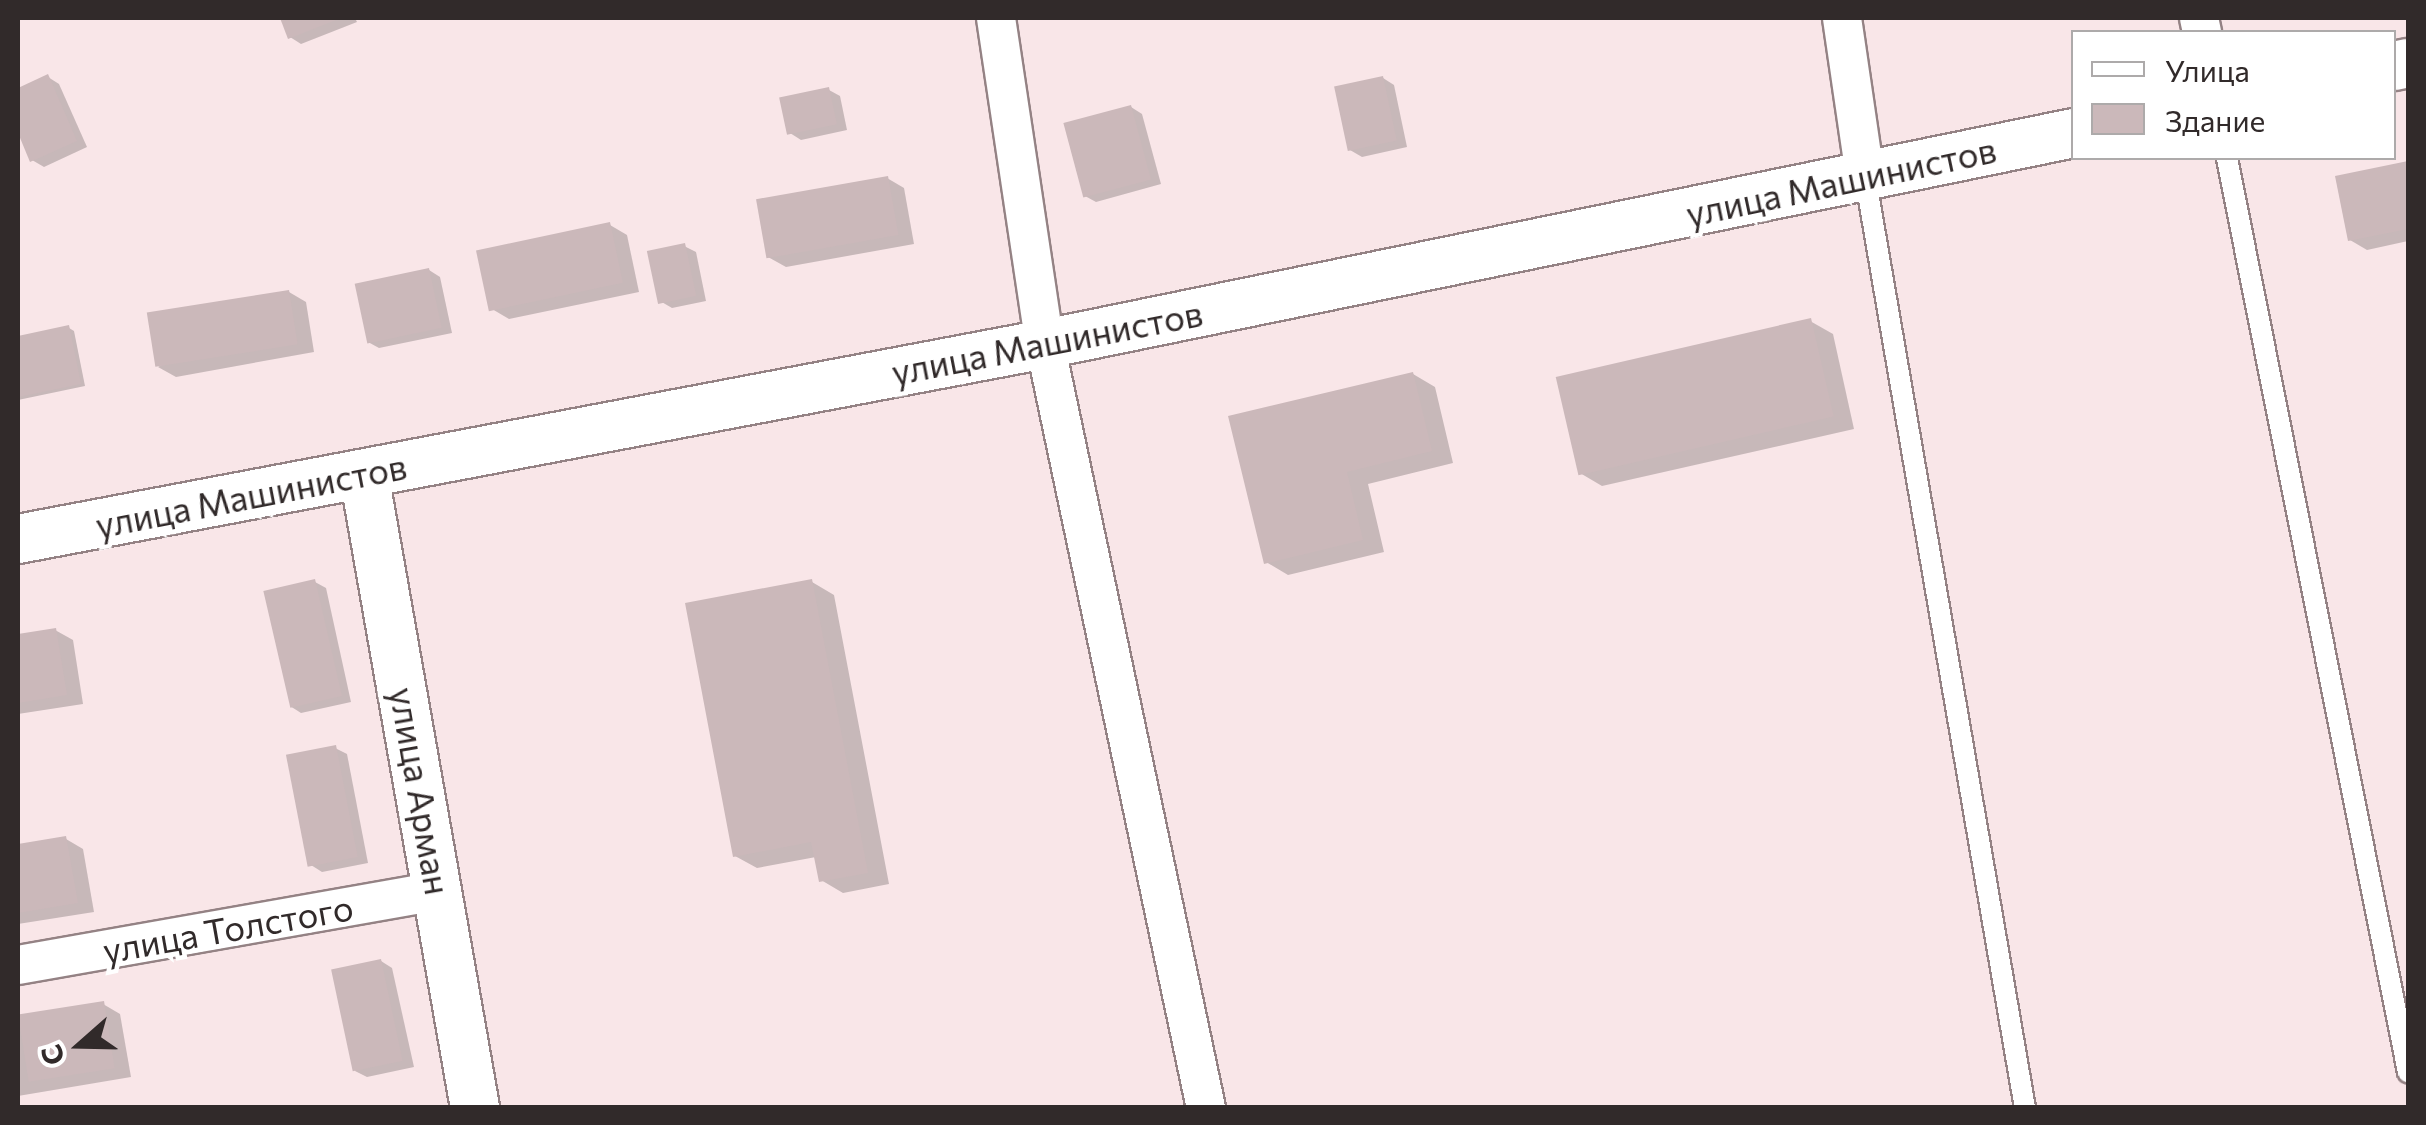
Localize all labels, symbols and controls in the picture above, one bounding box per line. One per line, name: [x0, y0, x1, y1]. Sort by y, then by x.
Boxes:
legend: [2071, 30, 2396, 160]
text: Улица: [2165, 51, 2250, 88]
text: Здание: [2165, 101, 2265, 138]
street label: улица Машинистов: [1682, 128, 2000, 234]
street label: улица Машинистов: [888, 291, 1206, 393]
street label: улица Машинистов: [92, 444, 410, 546]
street label: улица Арман: [382, 684, 460, 898]
street label: улица Толстого: [100, 885, 356, 971]
north arrow: [30, 995, 130, 1095]
text: С: [33, 1040, 71, 1070]

